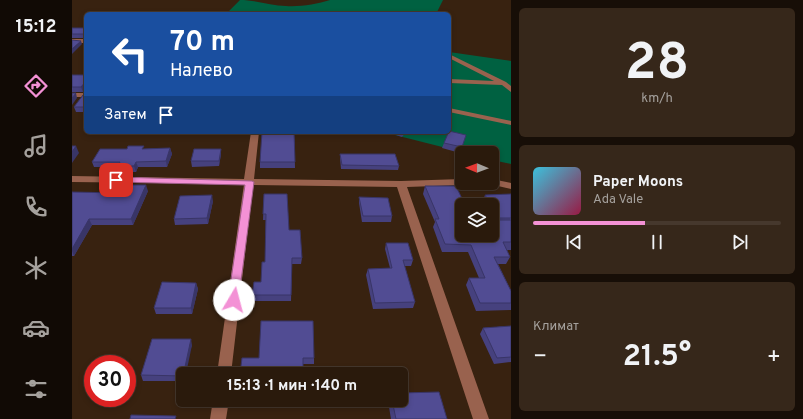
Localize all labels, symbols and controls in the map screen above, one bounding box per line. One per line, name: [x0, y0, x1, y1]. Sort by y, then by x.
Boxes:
text: 15:12: [16, 16, 56, 39]
text: 70 m: [170, 25, 235, 61]
icon: left: [104, 28, 156, 80]
text: 28: [625, 32, 689, 98]
text: Налево: [170, 60, 233, 83]
icon: directions: [22, 72, 50, 100]
text: km/h: [641, 91, 673, 107]
icon: arrive: [155, 104, 177, 126]
text: Затем: [104, 106, 147, 125]
icon: music: [22, 132, 50, 160]
north arrow: [455, 146, 499, 190]
map controls: [455, 146, 499, 242]
pin: [99, 163, 133, 197]
icon: arrive: [105, 169, 127, 191]
text: Paper Moons: [593, 173, 683, 192]
text: Ada Vale: [593, 192, 643, 208]
icon: phone: [22, 193, 50, 221]
button: layers: [455, 198, 499, 242]
icon: previous: [563, 231, 585, 253]
icon: pause: [646, 231, 668, 253]
icon: next: [729, 231, 751, 253]
icon: climate: [22, 254, 50, 282]
position arrow: [213, 279, 255, 321]
icon: car: [22, 314, 50, 342]
text: Климат: [533, 319, 579, 335]
text: 21.5°: [623, 339, 691, 376]
text: −: [533, 344, 547, 371]
text: +: [767, 344, 781, 371]
speed limit sign: 30: [84, 355, 136, 407]
icon: filters: [22, 375, 50, 403]
text: 15:13 · 1 мин · 140 m: [227, 377, 357, 396]

